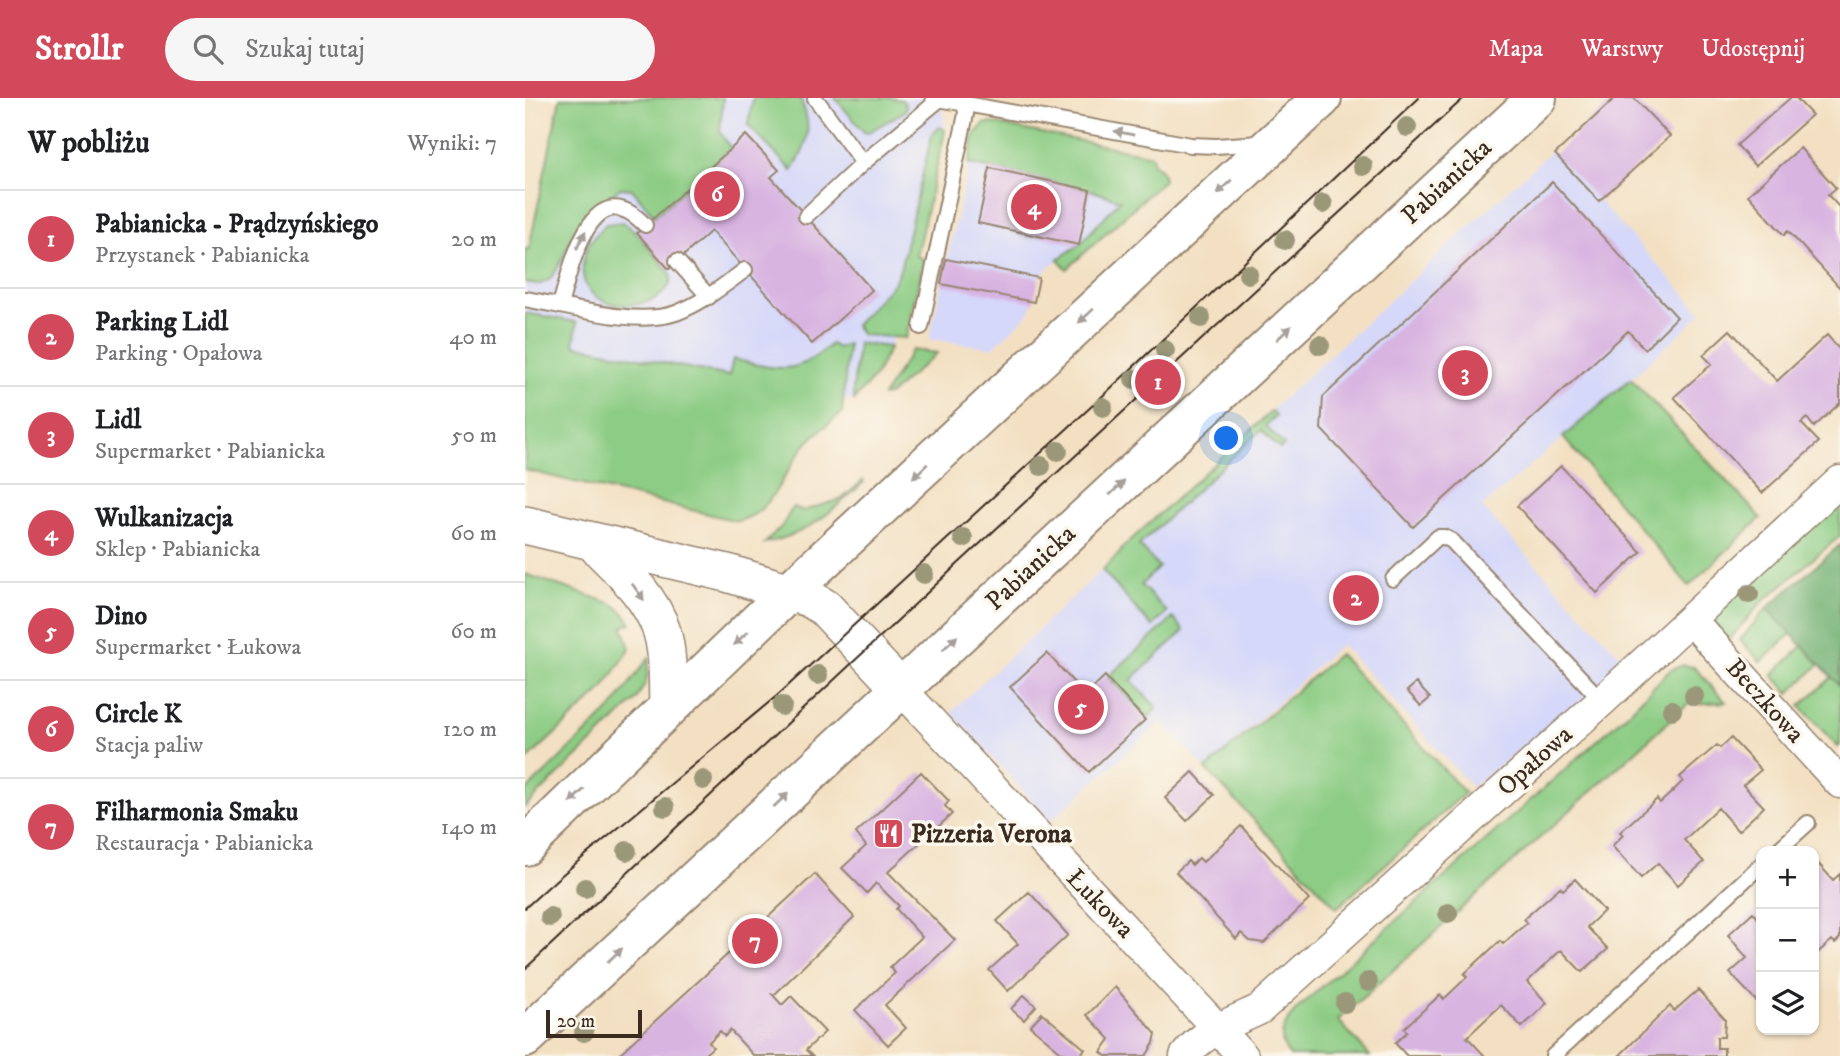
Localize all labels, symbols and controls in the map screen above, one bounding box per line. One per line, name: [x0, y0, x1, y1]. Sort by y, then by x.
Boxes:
search box: [165, 18, 655, 81]
text: Strollr: [35, 29, 123, 70]
icon: search: [189, 30, 227, 68]
text: Szukaj tutaj: [245, 33, 365, 66]
text: Mapa: [1489, 34, 1543, 64]
text: Warstwy: [1581, 34, 1663, 64]
text: Udostępnij: [1701, 34, 1805, 64]
text: W pobliżu: [28, 125, 150, 162]
one-way arrow: [1113, 127, 1135, 138]
text: Wyniki: 7: [407, 129, 497, 158]
street label: Pabianicka: [1395, 132, 1499, 232]
pin: 6: [694, 168, 740, 220]
one-way arrow: [1216, 179, 1233, 195]
pin: 4: [1011, 181, 1057, 233]
text: Pabianicka - Prądzyńskiego: [95, 208, 378, 241]
text: 1: [47, 225, 55, 254]
text: 20 m: [451, 225, 497, 254]
one-way arrow: [576, 230, 587, 250]
text: Przystanek · Pabianicka: [95, 241, 309, 270]
text: Parking Lidl: [95, 306, 228, 339]
one-way arrow: [1078, 307, 1095, 323]
text: 2: [45, 323, 57, 352]
text: 40 m: [449, 323, 497, 352]
one-way arrow: [1275, 326, 1292, 342]
text: Parking · Opałowa: [95, 339, 263, 368]
pin: 3: [1442, 347, 1488, 399]
pin: 1: [1135, 356, 1181, 408]
text: Lidl: [95, 404, 141, 437]
text: 3: [47, 421, 55, 450]
text: 50 m: [451, 421, 497, 450]
your location: [1209, 421, 1243, 455]
text: Supermarket · Pabianicka: [95, 437, 325, 466]
one-way arrow: [911, 463, 929, 479]
one-way arrow: [1108, 480, 1126, 496]
text: Wulkanizacja: [95, 502, 233, 535]
street label: Pabianicka: [979, 518, 1083, 618]
text: 4: [44, 519, 58, 548]
text: 60 m: [450, 519, 497, 548]
text: Sklep · Pabianicka: [95, 535, 260, 564]
pin: 2: [1333, 572, 1379, 624]
one-way arrow: [630, 582, 645, 600]
text: Dino: [95, 600, 147, 633]
text: 5: [45, 617, 57, 646]
text: 60 m: [450, 617, 497, 646]
one-way arrow: [733, 630, 750, 646]
text: Supermarket · Łukowa: [95, 633, 301, 662]
one-way arrow: [942, 634, 959, 651]
street label: Beczkowa: [1718, 652, 1812, 750]
pin: 5: [1058, 681, 1104, 733]
text: Circle K: [95, 698, 182, 731]
text: 6: [45, 715, 57, 744]
text: 120 m: [443, 715, 497, 744]
street label: Opałowa: [1490, 718, 1580, 804]
text: Stacja paliw: [95, 731, 203, 760]
one-way arrow: [569, 787, 586, 803]
one-way arrow: [772, 792, 790, 808]
text: Filharmonia Smaku: [95, 796, 298, 829]
text: 7: [45, 813, 57, 842]
text: 140 m: [441, 813, 497, 842]
restaurant icon: Pizzeria Verona: [871, 817, 905, 851]
place label: Pizzeria Verona: [911, 818, 1073, 851]
text: Restauracja · Pabianicka: [95, 829, 313, 858]
map controls: [1756, 846, 1819, 1035]
button: +: [1756, 846, 1819, 909]
street label: Łukowa: [1059, 862, 1141, 946]
button: −: [1756, 909, 1819, 972]
pin: 7: [732, 915, 778, 967]
one-way arrow: [606, 947, 623, 963]
button: layers: [1756, 972, 1819, 1035]
scale bar: [546, 1007, 642, 1039]
text: 20 m: [557, 1010, 595, 1033]

